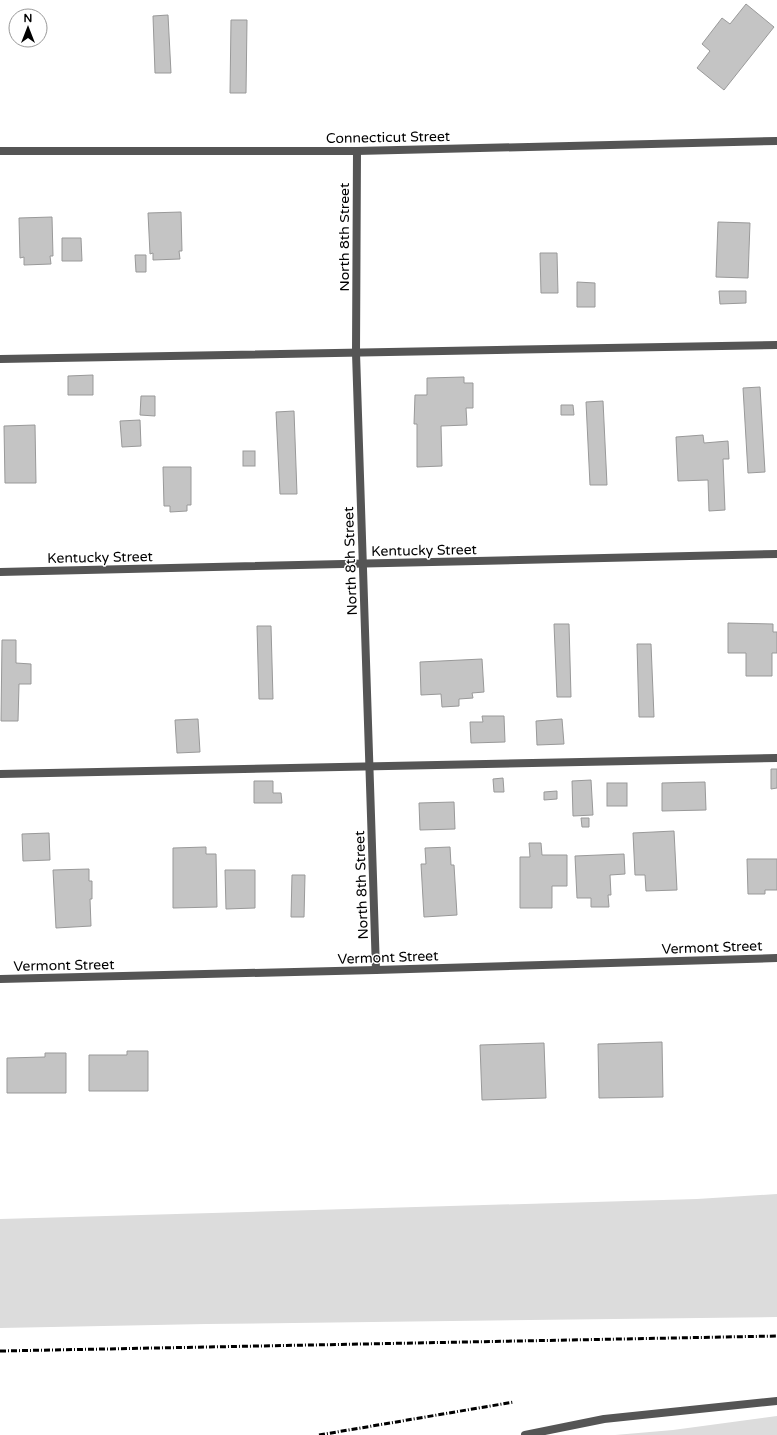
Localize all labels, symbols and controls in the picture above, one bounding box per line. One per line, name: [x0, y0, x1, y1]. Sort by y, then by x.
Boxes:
north arrow: [8, 8, 48, 48]
text: N: [24, 12, 32, 25]
street label: Connecticut Street: [326, 128, 451, 147]
street label: North 8th Street: [336, 182, 353, 291]
street label: North 8th Street: [340, 506, 361, 616]
street label: Kentucky Street: [371, 541, 478, 560]
street label: Kentucky Street: [47, 548, 154, 567]
street label: North 8th Street: [351, 830, 372, 940]
street label: Vermont Street: [661, 937, 763, 958]
street label: Vermont Street: [337, 947, 439, 968]
street label: Vermont Street: [13, 956, 115, 975]

